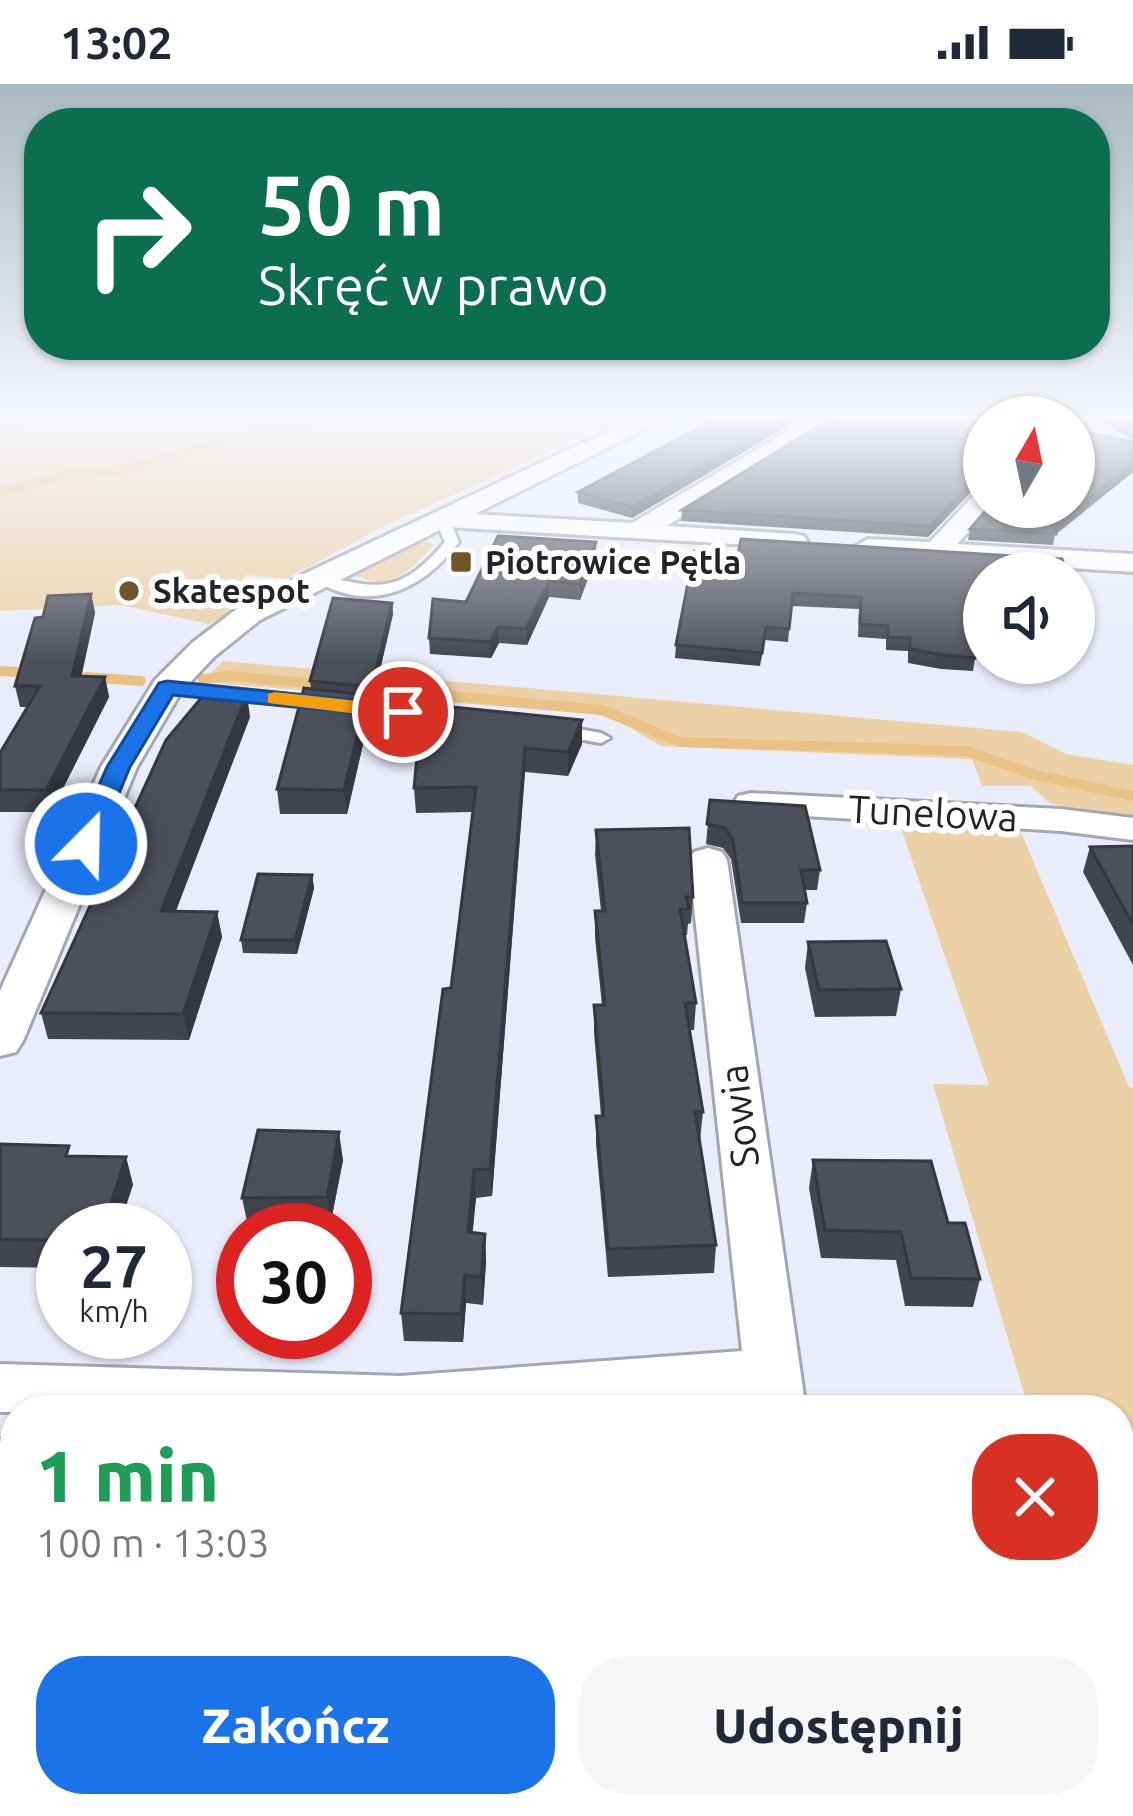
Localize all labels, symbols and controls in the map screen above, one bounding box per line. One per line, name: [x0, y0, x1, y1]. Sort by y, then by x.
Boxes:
text: 13:02: [60, 17, 173, 68]
icon: right: [60, 156, 216, 312]
text: 50 m: [258, 157, 445, 251]
text: Skręć w prawo: [258, 255, 609, 315]
north arrow: [963, 396, 1095, 528]
map controls: [963, 396, 1095, 684]
place label: Piotrowice Pętla: [485, 543, 741, 581]
marker: Piotrowice Pętla: [448, 549, 474, 575]
button: sound: [963, 552, 1095, 684]
place label: Skatespot: [153, 572, 310, 609]
marker: Skatespot: [116, 578, 142, 604]
pin: [352, 661, 454, 763]
icon: arrive: [370, 679, 436, 745]
position arrow: [23, 781, 149, 907]
street label: Tunelowa: [847, 787, 1019, 838]
street label: Sowia: [711, 1062, 766, 1170]
speed limit sign: 30: [216, 1203, 372, 1359]
text: 27: [80, 1232, 148, 1299]
text: km/h: [79, 1294, 149, 1328]
button: close: [972, 1434, 1098, 1560]
text: 1 min: [36, 1435, 219, 1516]
text: 100 m · 13:03: [36, 1521, 270, 1564]
button: Zakończ: [36, 1656, 555, 1794]
button: Udostępnij: [579, 1656, 1098, 1794]

